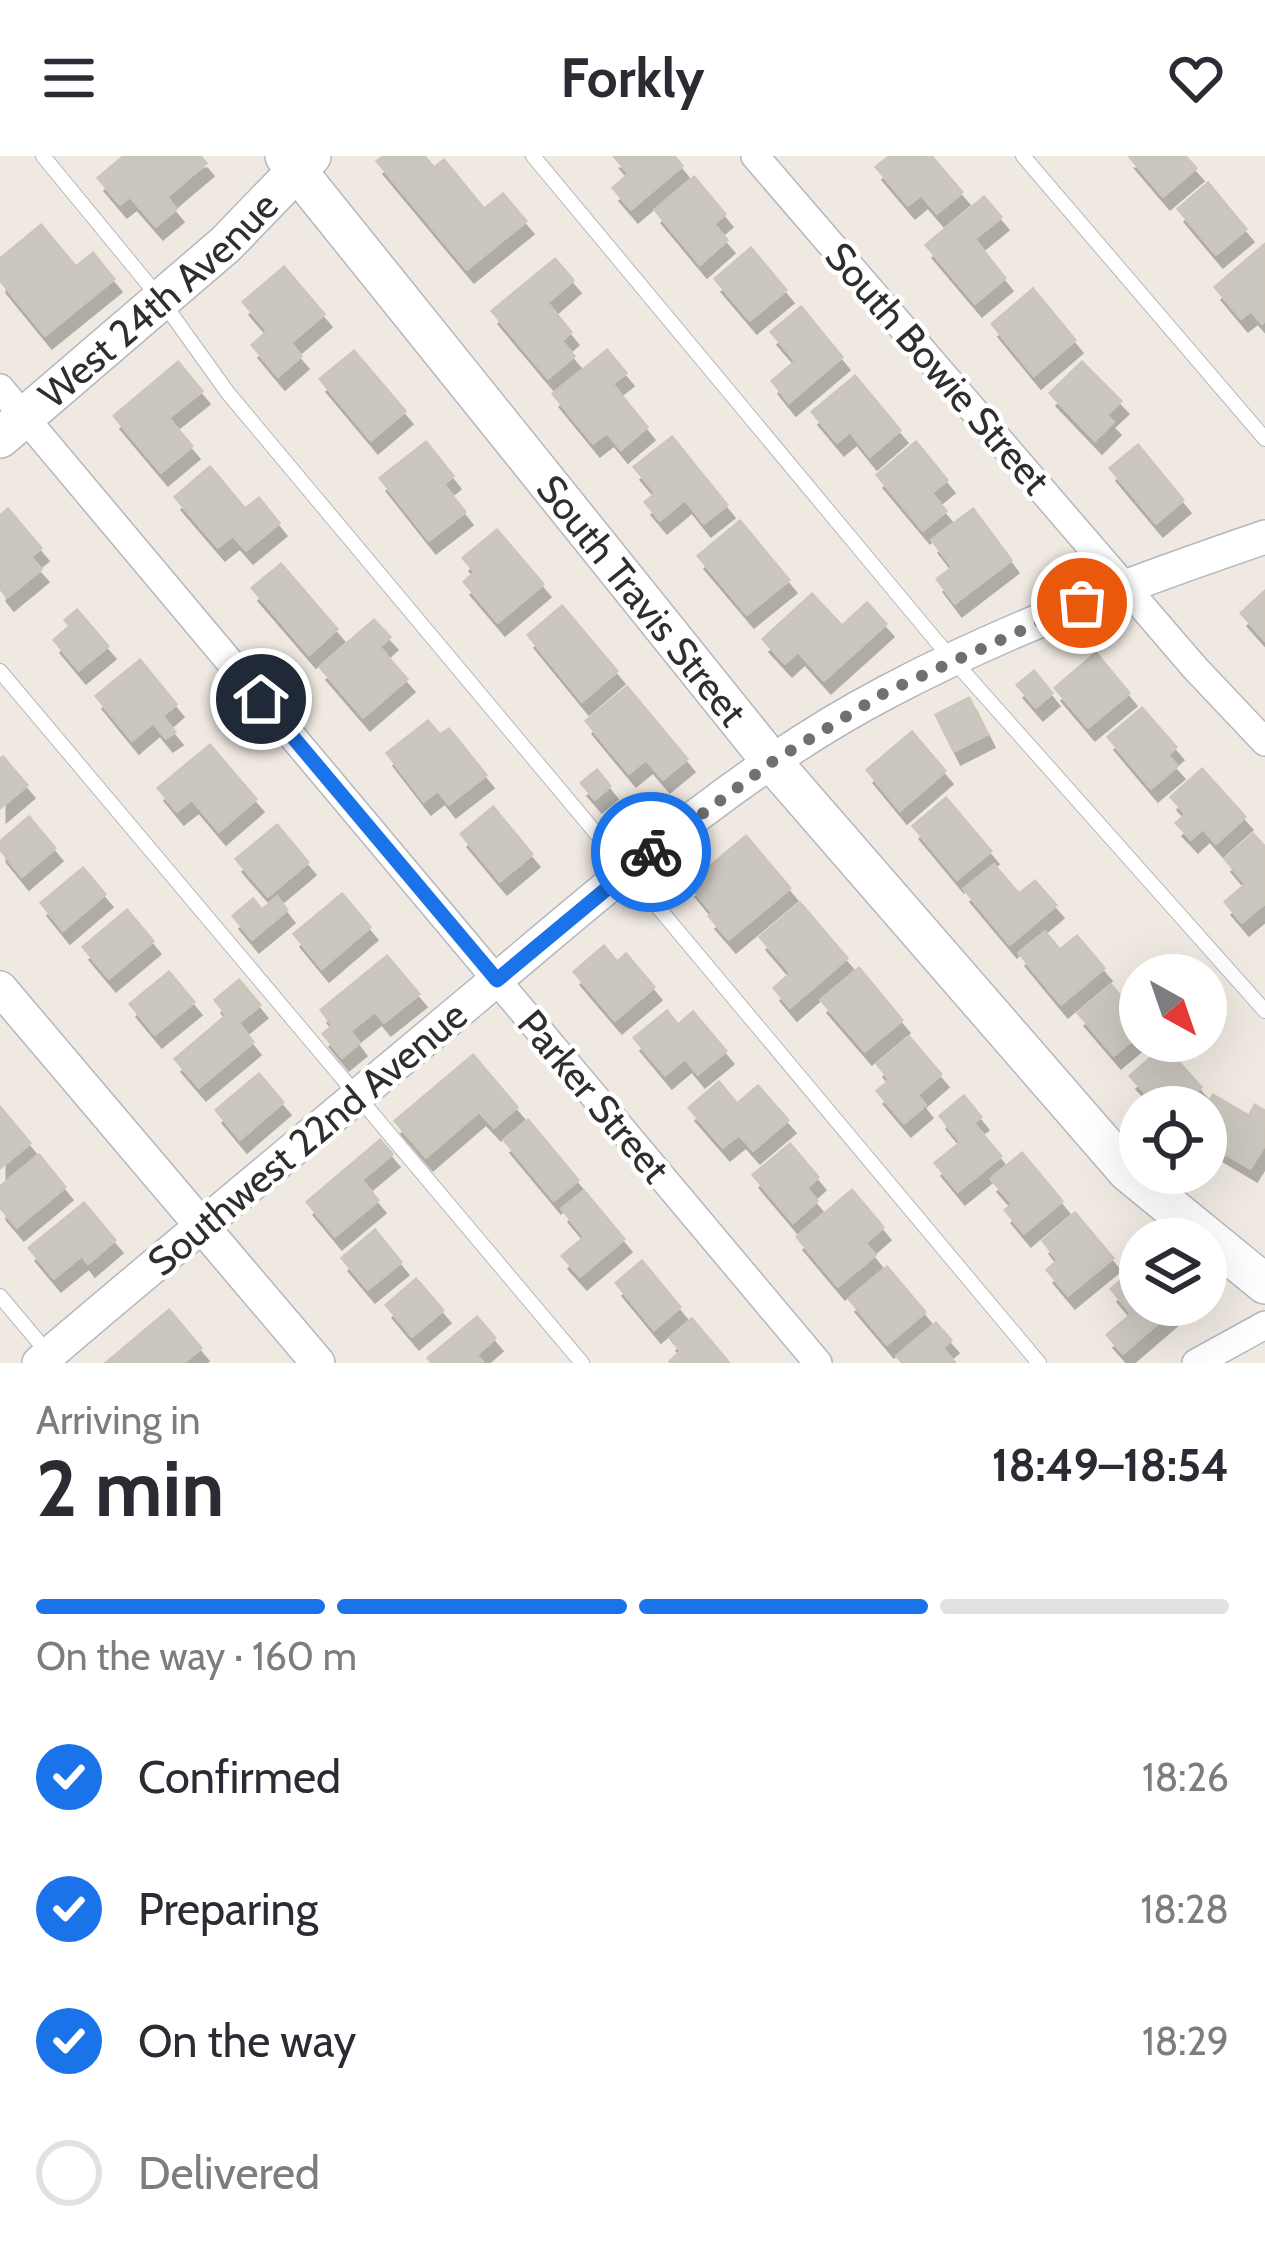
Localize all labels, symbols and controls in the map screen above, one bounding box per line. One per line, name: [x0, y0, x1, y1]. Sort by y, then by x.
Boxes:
icon: menu: [36, 45, 102, 111]
text: Forkly: [560, 45, 705, 111]
icon: heart: [1163, 45, 1229, 111]
street label: West 24th Avenue: [29, 181, 288, 418]
street label: South Bowie Street: [816, 232, 1060, 504]
street label: South Travis Street: [527, 465, 757, 735]
pin: [1031, 552, 1133, 654]
icon: bag: [1049, 570, 1115, 636]
pin: [210, 648, 312, 750]
icon: home: [228, 666, 294, 732]
courier: [591, 792, 711, 912]
icon: bike: [618, 819, 684, 885]
north arrow: [1119, 954, 1227, 1062]
map controls: [1119, 954, 1227, 1326]
street label: Southwest 22nd Avenue: [138, 991, 476, 1285]
street label: Parker Street: [508, 1000, 680, 1192]
button: locate: [1119, 1086, 1227, 1194]
button: layers: [1119, 1218, 1227, 1326]
text: Arriving in: [36, 1396, 200, 1444]
text: 18:49–18:54: [992, 1438, 1229, 1492]
text: 2 min: [36, 1441, 224, 1536]
text: On the way · 160 m: [36, 1632, 357, 1680]
icon: check: [36, 1744, 102, 1810]
text: Confirmed: [138, 1750, 341, 1804]
text: 18:26: [1142, 1753, 1229, 1801]
icon: check: [36, 1876, 102, 1942]
text: Preparing: [138, 1882, 318, 1936]
text: 18:28: [1140, 1885, 1229, 1933]
icon: check: [36, 2008, 102, 2074]
text: On the way: [138, 2014, 356, 2068]
text: 18:29: [1142, 2017, 1229, 2065]
text: Delivered: [138, 2146, 320, 2200]

